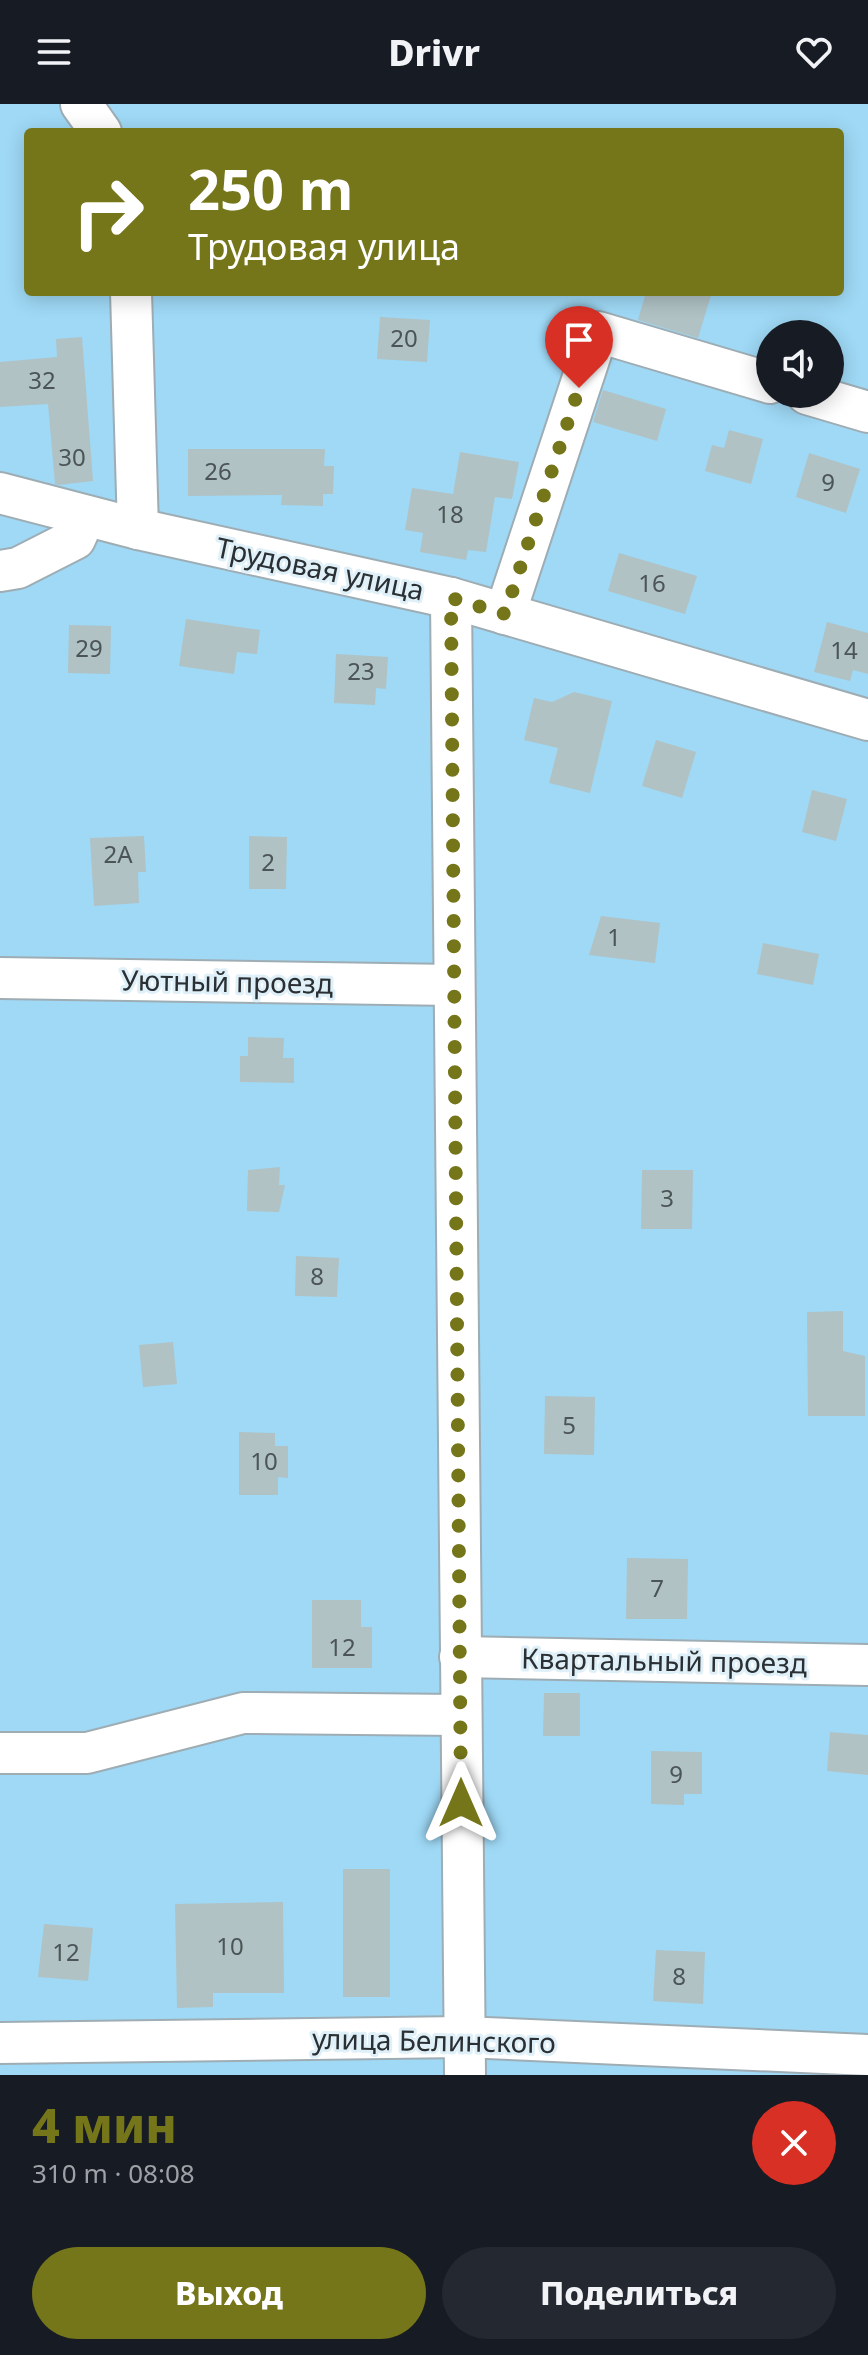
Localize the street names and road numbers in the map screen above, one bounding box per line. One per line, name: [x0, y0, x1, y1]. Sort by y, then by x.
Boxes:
street label: Трудовая улица: [213, 527, 428, 609]
street label: Уютный проезд: [121, 960, 333, 1002]
street label: Квартальный проезд: [521, 1639, 807, 1681]
street label: улица Белинского: [312, 2019, 556, 2061]

